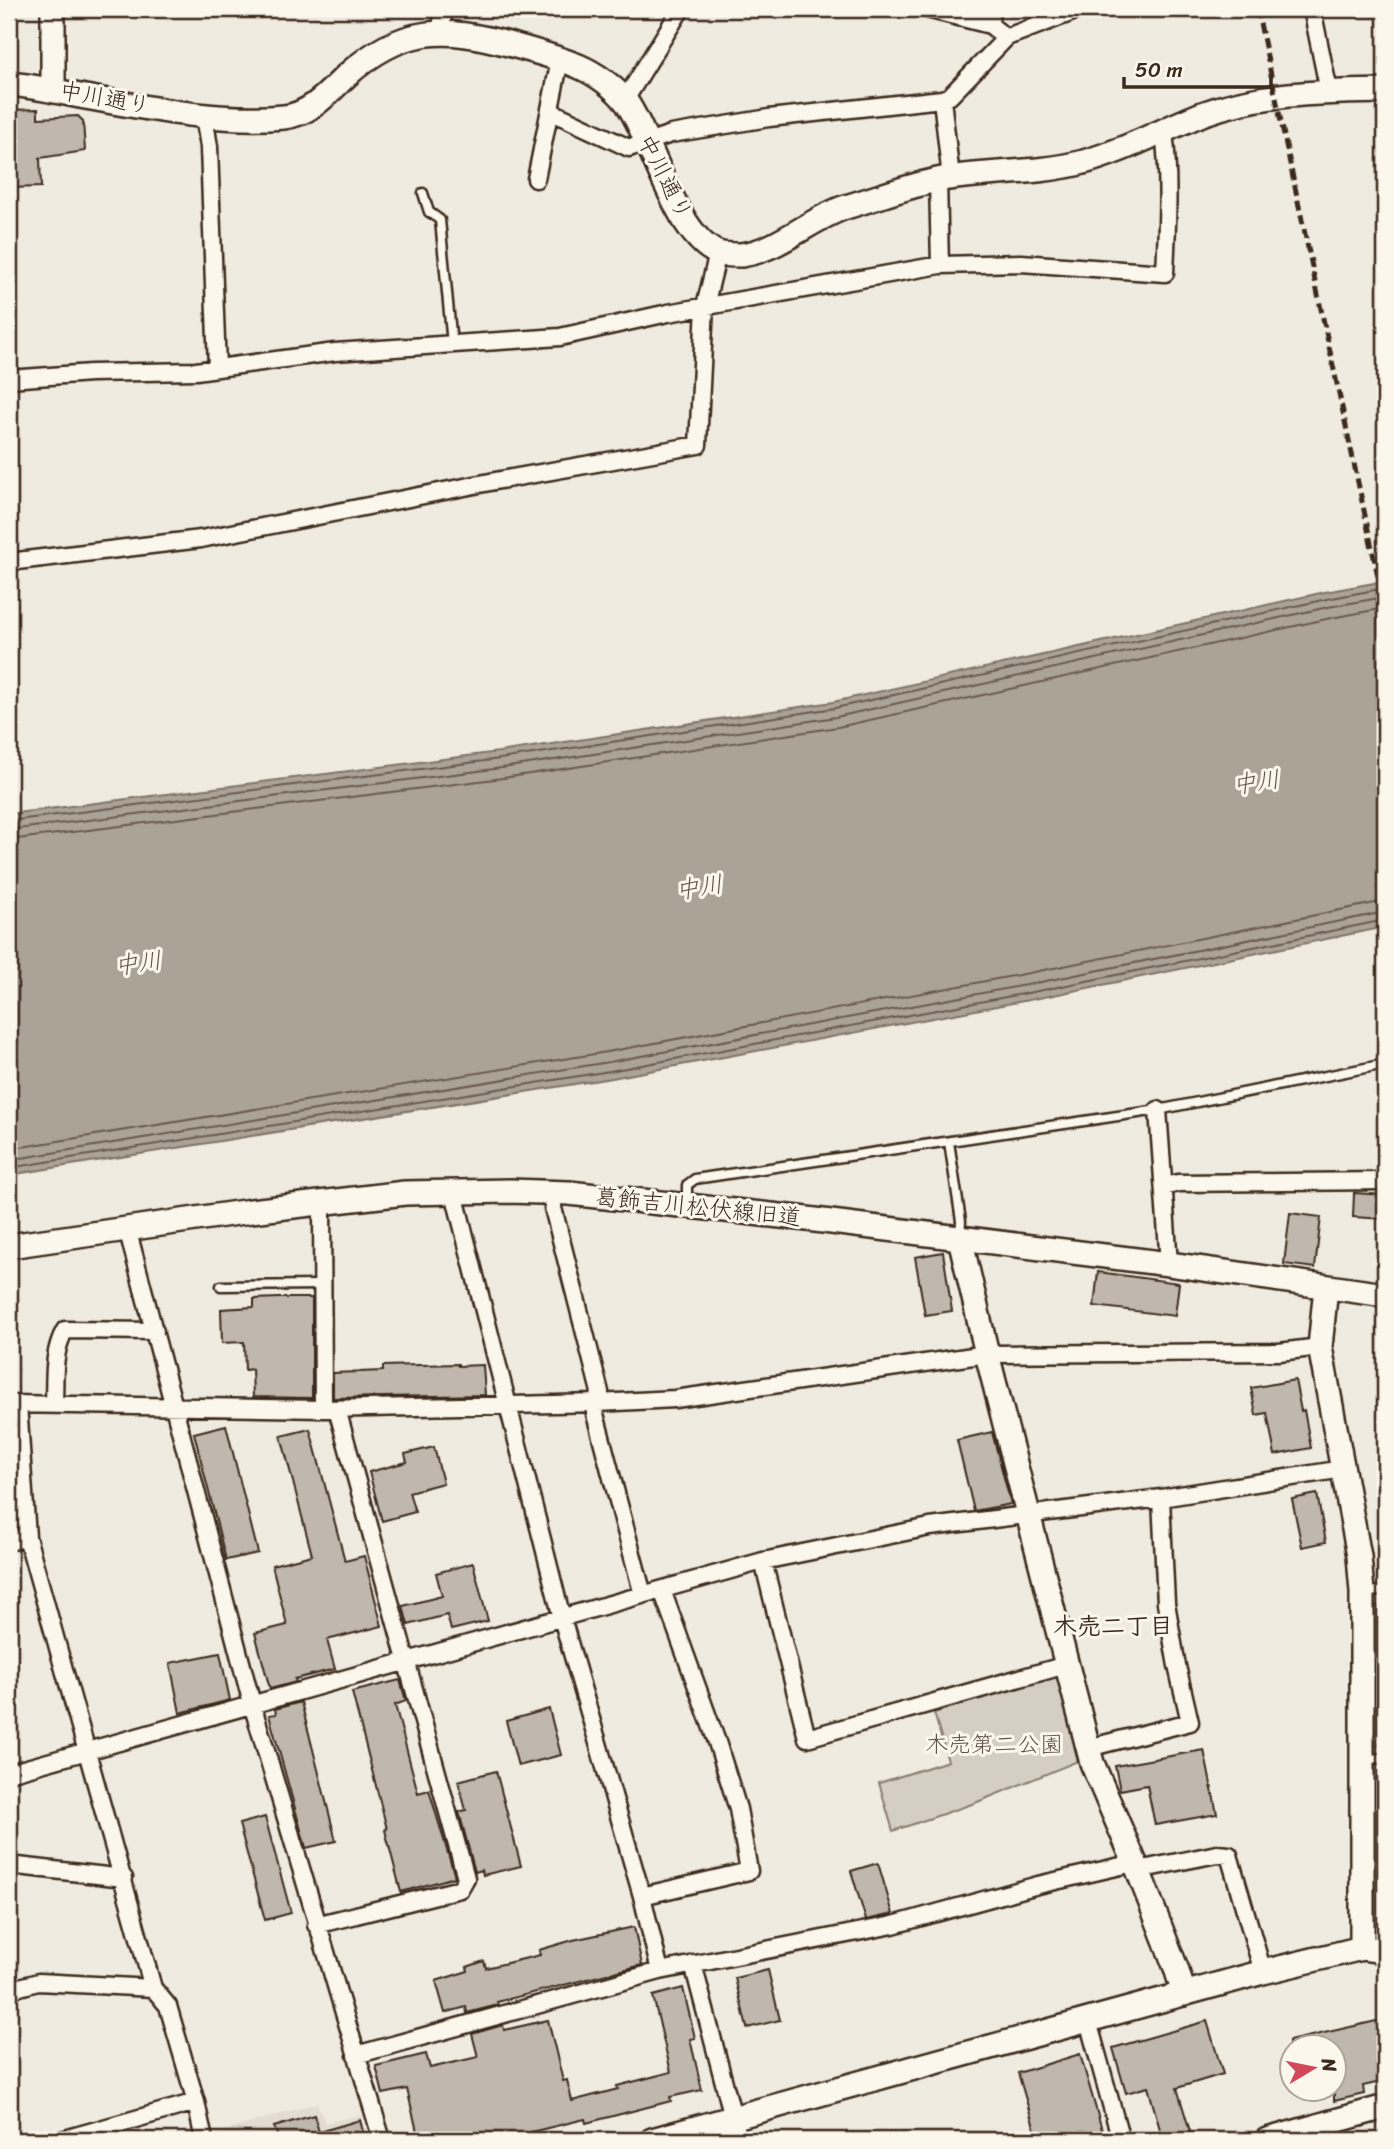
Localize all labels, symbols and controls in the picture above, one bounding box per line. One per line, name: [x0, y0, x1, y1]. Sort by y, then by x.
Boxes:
scale bar: [1124, 46, 1272, 90]
text: 50 m: [1135, 51, 1183, 89]
street label: 中川通り: [56, 70, 154, 126]
street label: 中川通り: [626, 127, 704, 227]
water label: 中川: [1229, 758, 1283, 806]
water label: 中川: [672, 863, 726, 911]
water label: 中川: [111, 939, 165, 987]
street label: 葛飾吉川松伏線旧道: [593, 1176, 803, 1238]
district label: 木売二丁目: [1053, 1605, 1173, 1647]
park label: 木売第二公園: [925, 1724, 1063, 1765]
north arrow: [1278, 2034, 1348, 2104]
text: N: [1312, 2055, 1347, 2075]

